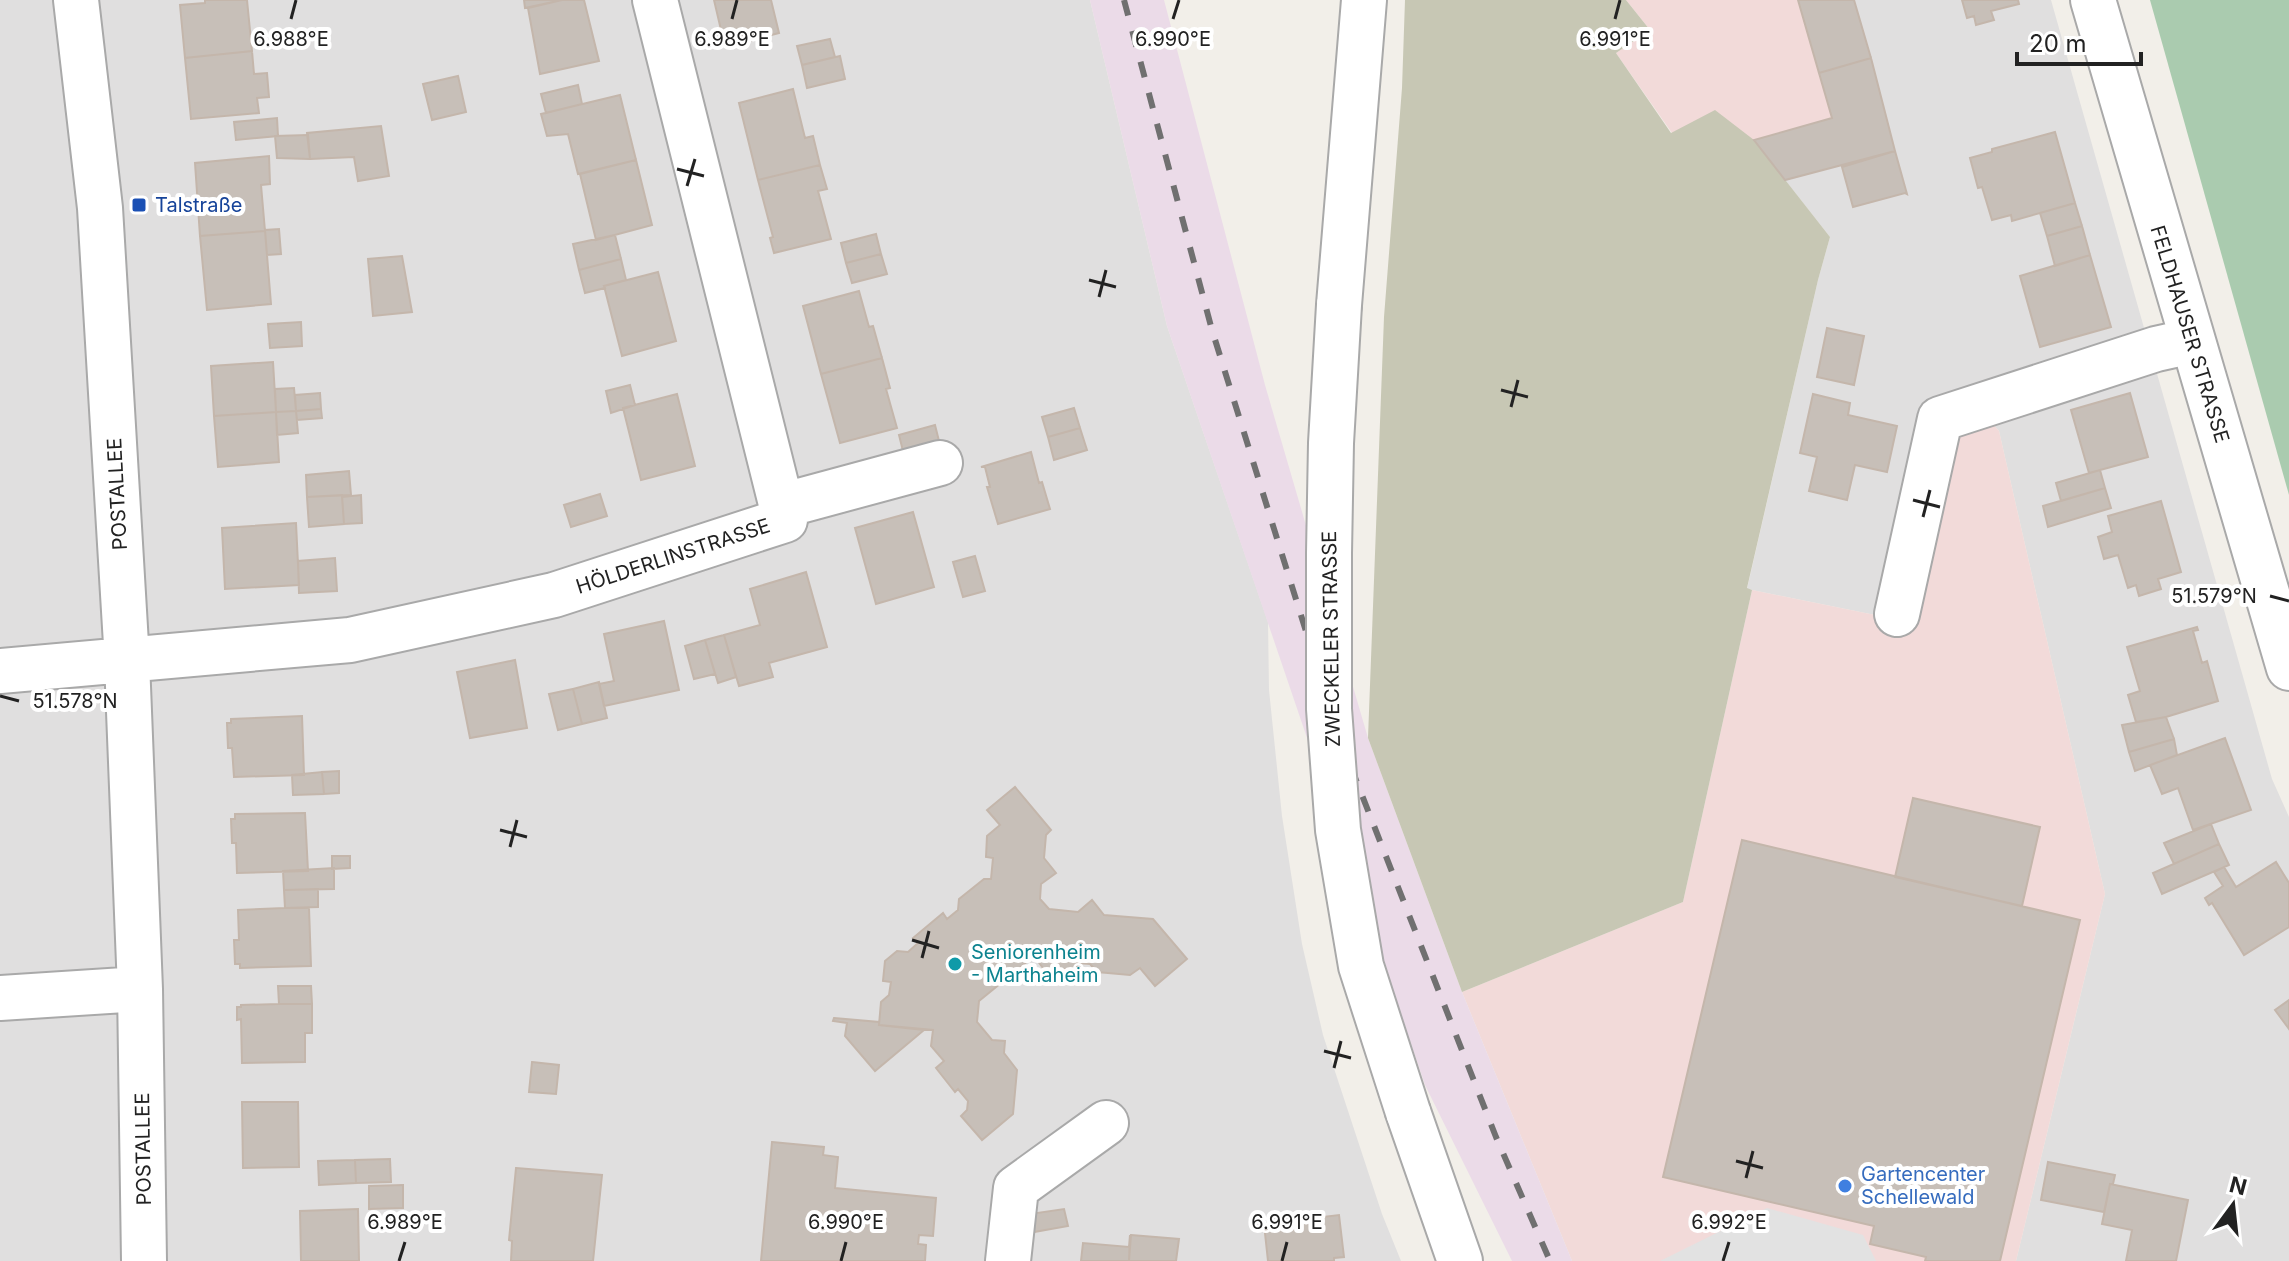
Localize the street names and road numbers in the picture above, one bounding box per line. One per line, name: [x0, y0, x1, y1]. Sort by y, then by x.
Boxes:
street label: FELDHAUSER STRASSE: [2145, 222, 2235, 446]
street label: POSTALLEE: [102, 437, 132, 551]
street label: HÖLDERLINSTRASSE: [573, 513, 773, 599]
street label: ZWECKELER STRASSE: [1317, 531, 1345, 747]
street label: POSTALLEE: [130, 1093, 156, 1205]

